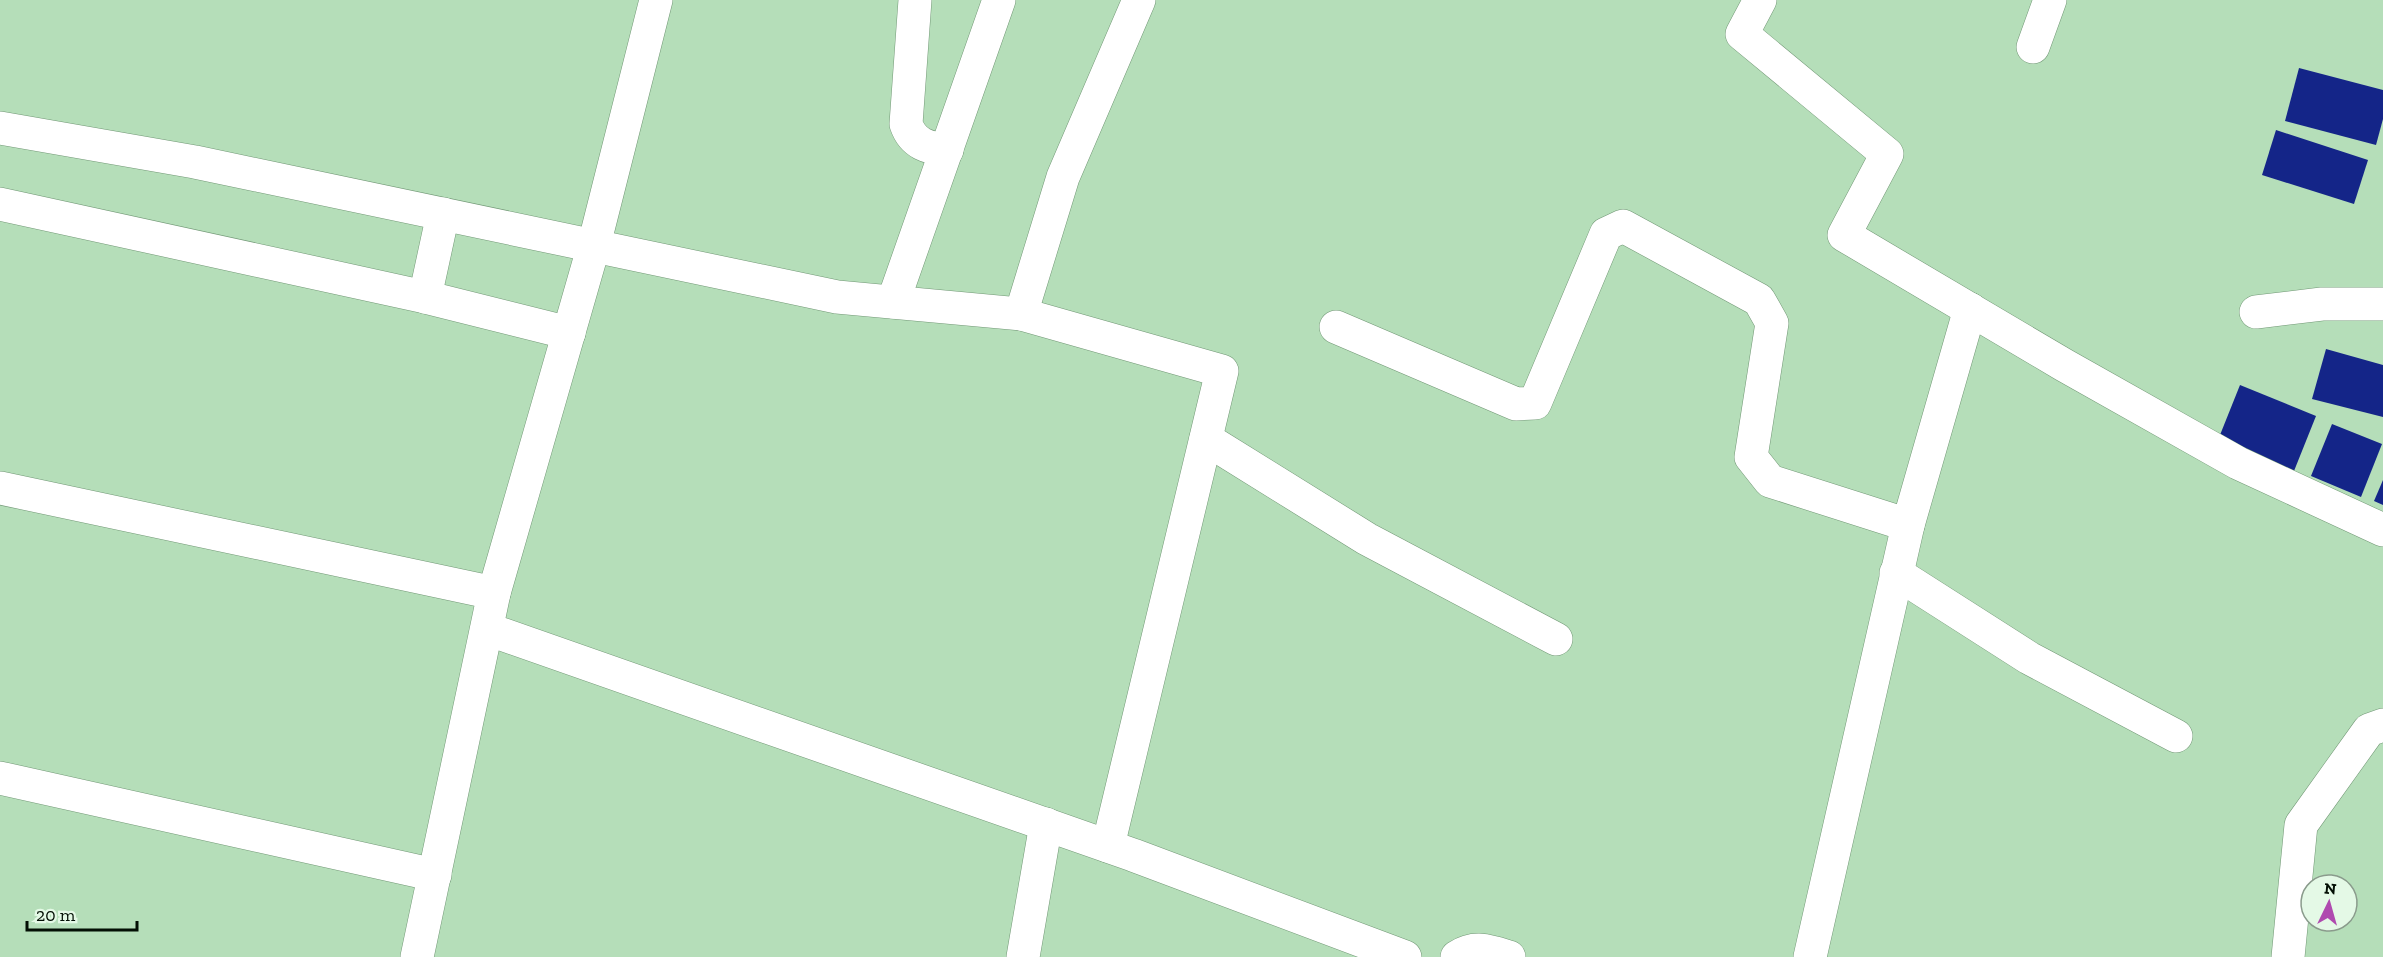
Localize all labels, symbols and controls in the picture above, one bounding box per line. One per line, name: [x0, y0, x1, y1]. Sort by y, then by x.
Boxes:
north arrow: [2299, 873, 2359, 933]
text: N: [2323, 879, 2337, 899]
scale bar: [27, 894, 136, 932]
text: 20 m: [36, 904, 76, 926]

